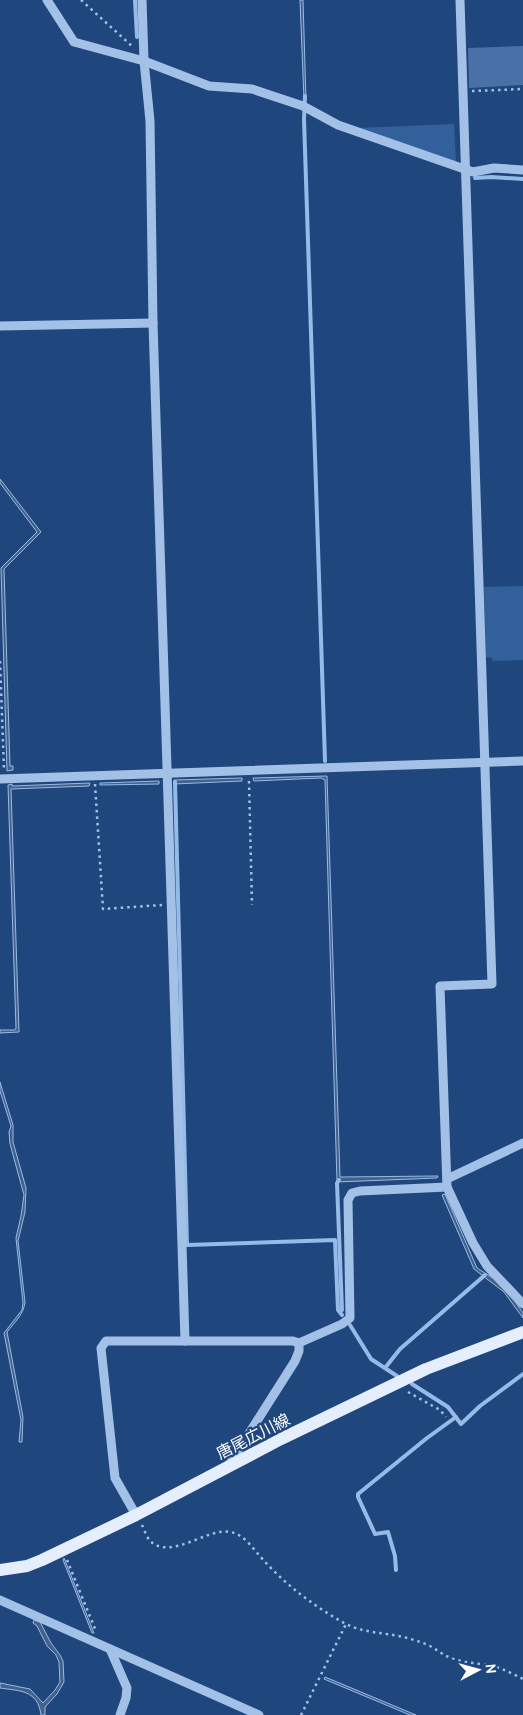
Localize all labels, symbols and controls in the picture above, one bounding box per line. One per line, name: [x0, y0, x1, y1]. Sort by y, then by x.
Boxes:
street label: 唐尾広川線: [214, 1411, 294, 1465]
north arrow: [453, 1645, 503, 1695]
text: N: [480, 1663, 498, 1675]

